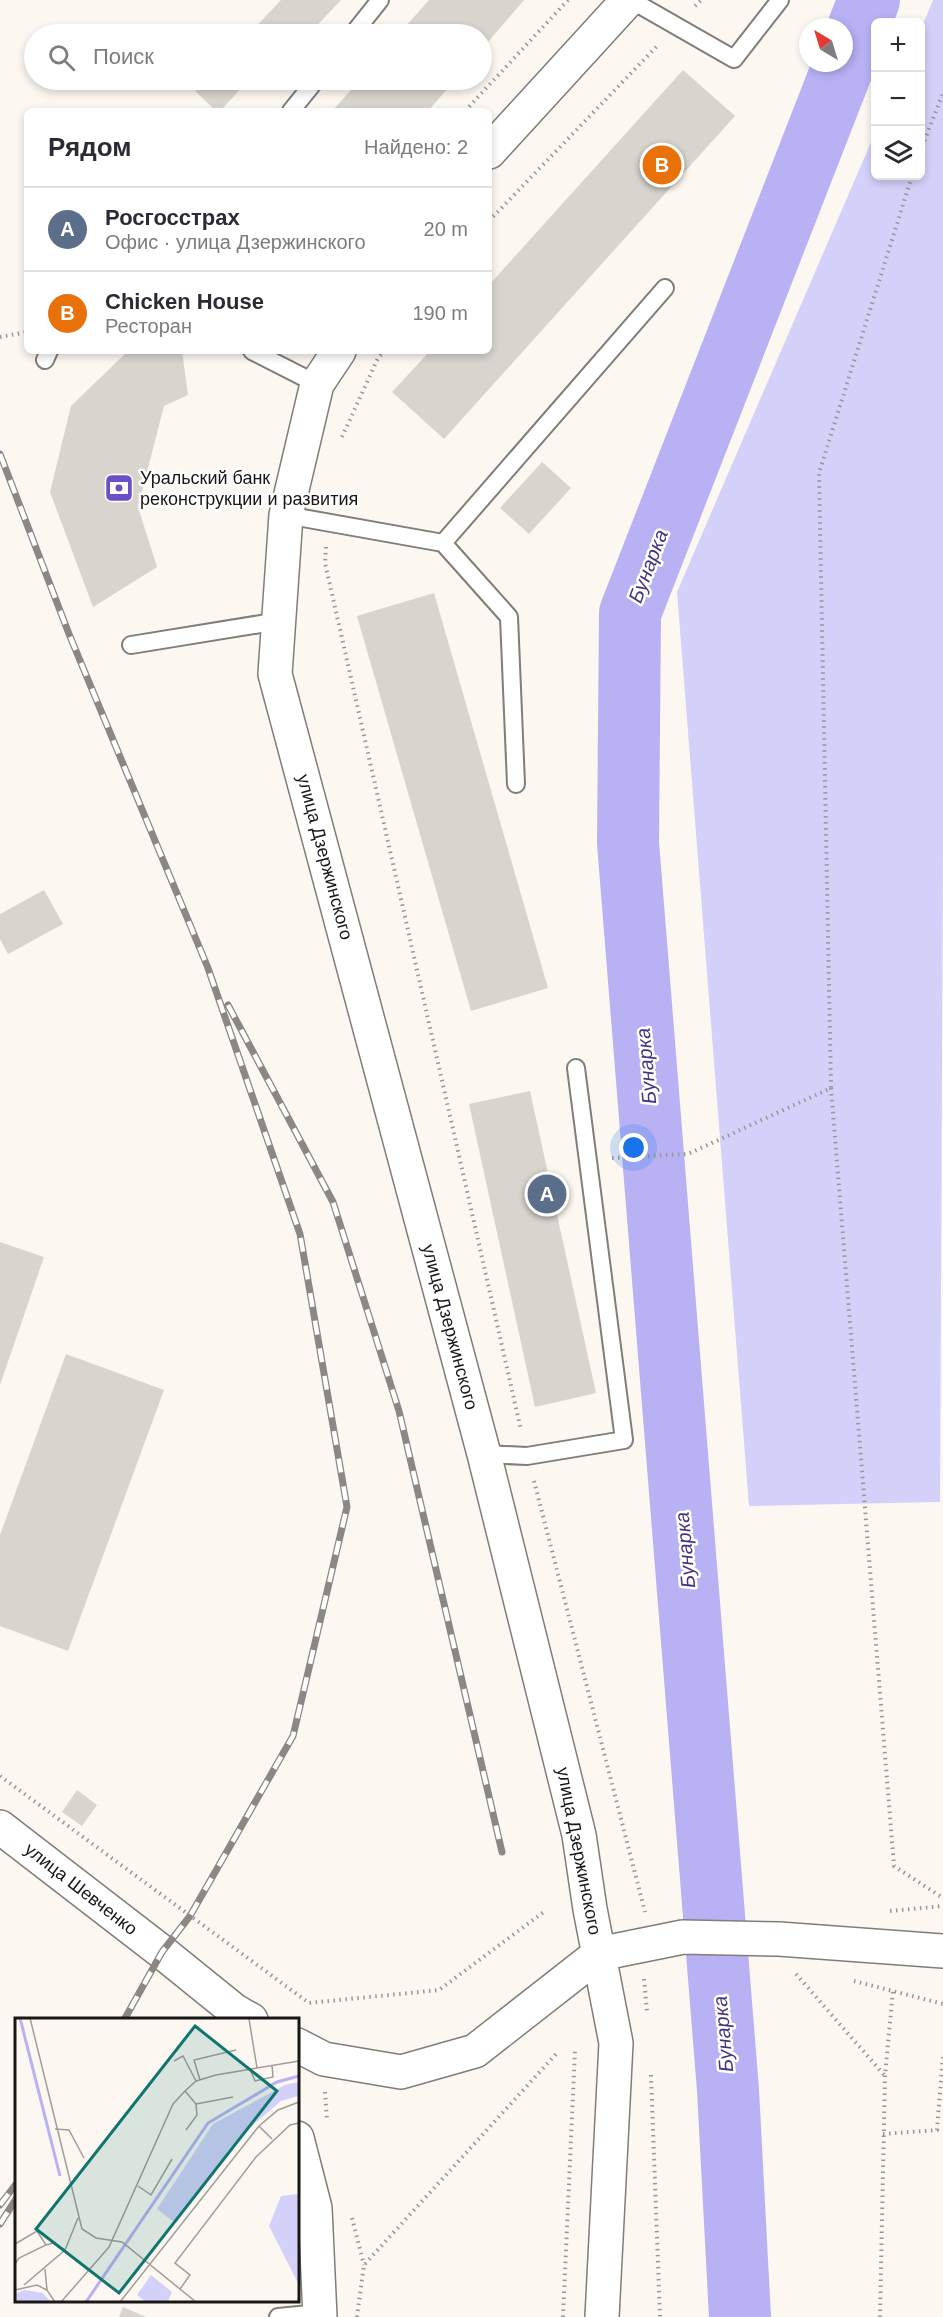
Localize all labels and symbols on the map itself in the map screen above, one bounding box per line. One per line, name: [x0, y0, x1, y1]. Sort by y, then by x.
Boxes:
north arrow: [799, 18, 853, 72]
pin: B: [642, 142, 682, 188]
place label: Уральский банк реконструкции и развития: [140, 468, 358, 509]
bank icon: Уральский банк реконструкции и развития: [103, 472, 135, 504]
water label: Бунарка: [624, 526, 672, 606]
street label: улица Дзержинского: [293, 772, 357, 942]
water label: Бунарка: [632, 1027, 660, 1105]
your location: [619, 1133, 648, 1162]
pin: A: [528, 1172, 566, 1216]
street label: улица Дзержинского: [418, 1242, 482, 1412]
water label: Бунарка: [671, 1511, 699, 1589]
street label: улица Дзержинского: [553, 1765, 605, 1937]
street label: улица Шевченко: [21, 1839, 141, 1939]
water label: Бунарка: [709, 1995, 737, 2073]
inset map: [15, 2018, 298, 2302]

